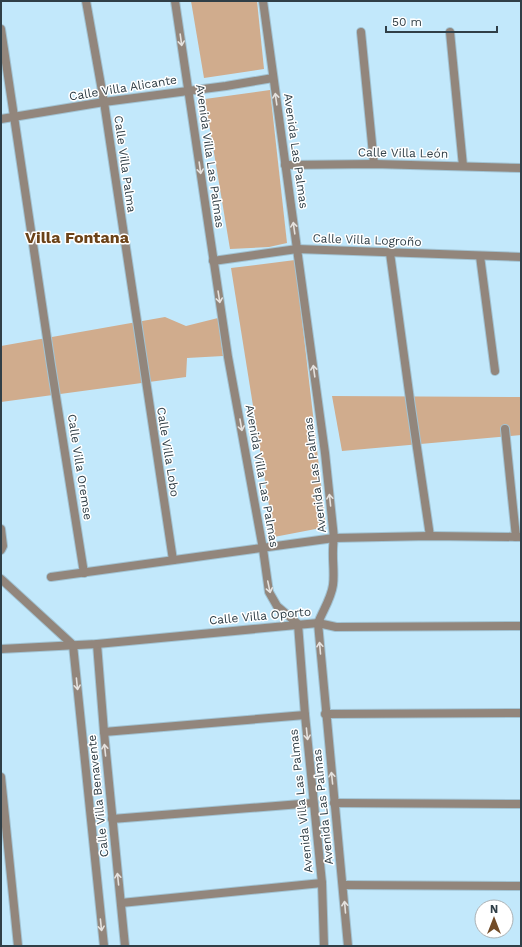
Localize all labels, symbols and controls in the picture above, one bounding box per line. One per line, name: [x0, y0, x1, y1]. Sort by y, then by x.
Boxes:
scale bar: [386, 8, 497, 34]
text: 50 m: [392, 15, 422, 29]
one-way arrow: [177, 33, 185, 46]
street label: Calle Villa Alicante: [68, 73, 178, 103]
street label: Avenida Villa Las Palmas: [193, 83, 227, 229]
one-way arrow: [272, 93, 280, 106]
street label: Avenida Las Palmas: [281, 93, 311, 209]
street label: Calle Villa Palma: [111, 115, 139, 214]
street label: Calle Villa León: [358, 145, 448, 161]
one-way arrow: [196, 161, 204, 174]
one-way arrow: [290, 222, 298, 235]
district label: Villa Fontana: [25, 228, 130, 247]
street label: Calle Villa Logroño: [312, 231, 422, 249]
one-way arrow: [215, 290, 223, 303]
one-way arrow: [310, 365, 318, 378]
street label: Avenida Villa Las Palmas: [243, 404, 281, 548]
street label: Calle Villa Lobo: [154, 406, 182, 498]
street label: Calle Villa Oremse: [65, 413, 95, 521]
street label: Avenida Las Palmas: [301, 416, 329, 534]
one-way arrow: [237, 418, 245, 431]
one-way arrow: [326, 494, 334, 507]
one-way arrow: [265, 581, 273, 594]
street label: Calle Villa Oporto: [208, 605, 312, 627]
one-way arrow: [316, 642, 324, 655]
one-way arrow: [73, 677, 81, 690]
one-way arrow: [303, 727, 310, 740]
street label: Avenida Villa Las Palmas: [286, 728, 316, 874]
street label: Calle Villa Benavente: [85, 734, 111, 858]
one-way arrow: [102, 744, 109, 757]
street label: Avenida Las Palmas: [310, 749, 336, 865]
one-way arrow: [328, 772, 335, 785]
one-way arrow: [114, 873, 122, 886]
north arrow: [474, 899, 514, 939]
one-way arrow: [341, 901, 348, 914]
text: N: [490, 903, 498, 916]
one-way arrow: [98, 918, 105, 931]

